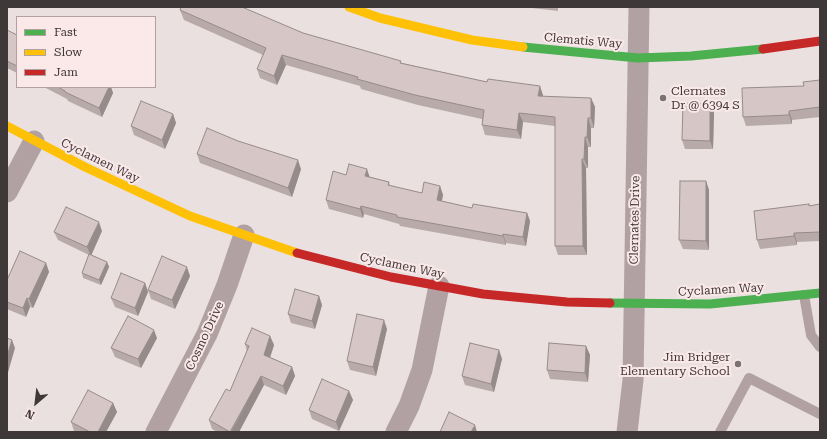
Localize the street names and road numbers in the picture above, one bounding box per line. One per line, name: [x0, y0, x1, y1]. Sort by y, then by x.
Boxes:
street label: Clematis Way: [543, 30, 623, 52]
street label: Cyclamen Way: [58, 136, 142, 186]
street label: Clernates Drive: [627, 175, 643, 265]
street label: Cyclamen Way: [359, 250, 445, 282]
street label: Cyclamen Way: [678, 281, 764, 299]
street label: Cosmo Drive: [183, 299, 227, 373]

